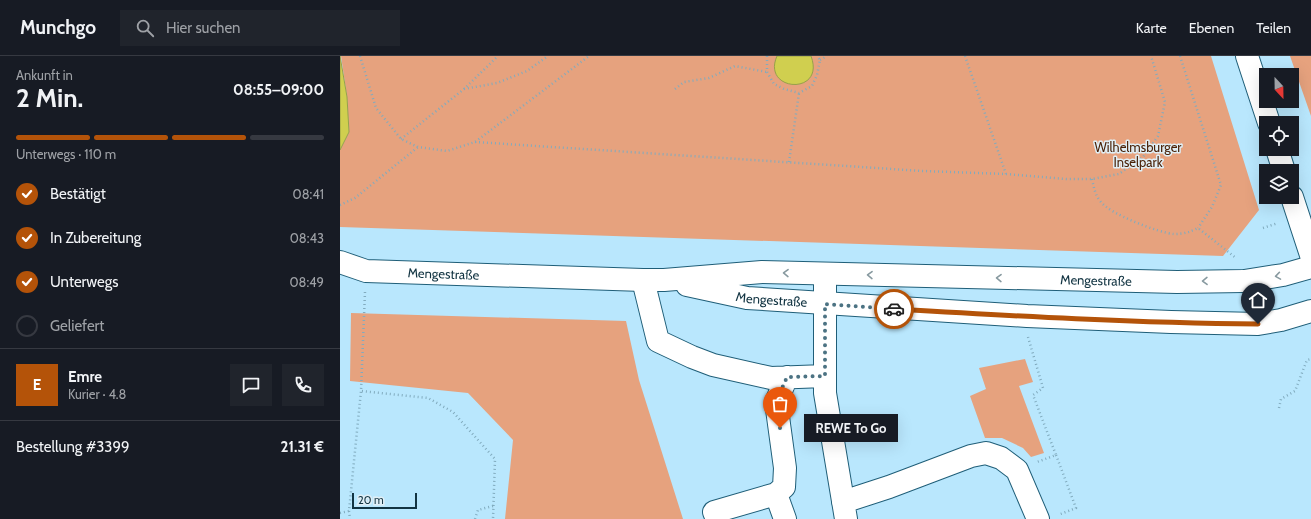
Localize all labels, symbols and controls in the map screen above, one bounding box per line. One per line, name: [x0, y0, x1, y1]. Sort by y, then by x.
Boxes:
search box: [120, 10, 400, 46]
text: Munchgo: [20, 16, 96, 39]
icon: search: [134, 17, 156, 39]
text: Hier suchen: [166, 19, 240, 37]
text: Karte: [1136, 19, 1167, 37]
text: Ebenen: [1189, 19, 1234, 37]
text: Teilen: [1256, 19, 1291, 37]
text: Ankunft in: [16, 67, 73, 83]
north arrow: [1259, 68, 1299, 108]
map controls: [1259, 68, 1299, 204]
text: 08:55–09:00: [233, 81, 324, 99]
text: 2 Min.: [16, 82, 83, 114]
button: locate: [1259, 116, 1299, 156]
park label: Wilhelmsburger Inselpark: [1095, 139, 1182, 170]
text: Unterwegs · 110 m: [16, 146, 116, 162]
button: layers: [1259, 164, 1299, 204]
icon: check: [16, 183, 38, 205]
text: Bestätigt: [50, 185, 106, 203]
text: 08:41: [293, 186, 324, 202]
icon: check: [16, 227, 38, 249]
text: In Zubereitung: [50, 229, 141, 247]
text: 08:43: [290, 230, 324, 246]
street label: Mengestraße: [407, 264, 480, 283]
one-way arrow: [783, 269, 789, 277]
icon: check: [16, 271, 38, 293]
one-way arrow: [867, 271, 873, 279]
street label: Mengestraße: [1060, 271, 1132, 289]
one-way arrow: [1275, 271, 1281, 280]
text: Unterwegs: [50, 273, 118, 291]
one-way arrow: [996, 273, 1002, 282]
text: 08:49: [289, 274, 324, 290]
one-way arrow: [1202, 277, 1208, 285]
pin: [1241, 283, 1275, 324]
street label: Mengestraße: [734, 288, 808, 310]
courier: [874, 289, 914, 329]
icon: home: [1247, 289, 1269, 311]
icon: car: [883, 298, 905, 320]
text: Geliefert: [50, 317, 104, 335]
button: chat: [230, 364, 272, 406]
button: phone: [282, 364, 324, 406]
text: Emre: [68, 368, 102, 386]
text: E: [33, 376, 41, 394]
text: Kurier · 4.8: [68, 386, 126, 402]
pin: [763, 387, 797, 428]
icon: bag: [769, 393, 791, 415]
callout: REWE To Go: [804, 414, 898, 442]
text: REWE To Go: [816, 420, 886, 436]
text: Bestellung #3399: [16, 438, 130, 456]
text: 21.31 €: [281, 438, 324, 456]
scale bar: [352, 491, 417, 510]
text: 20 m: [358, 493, 384, 507]

